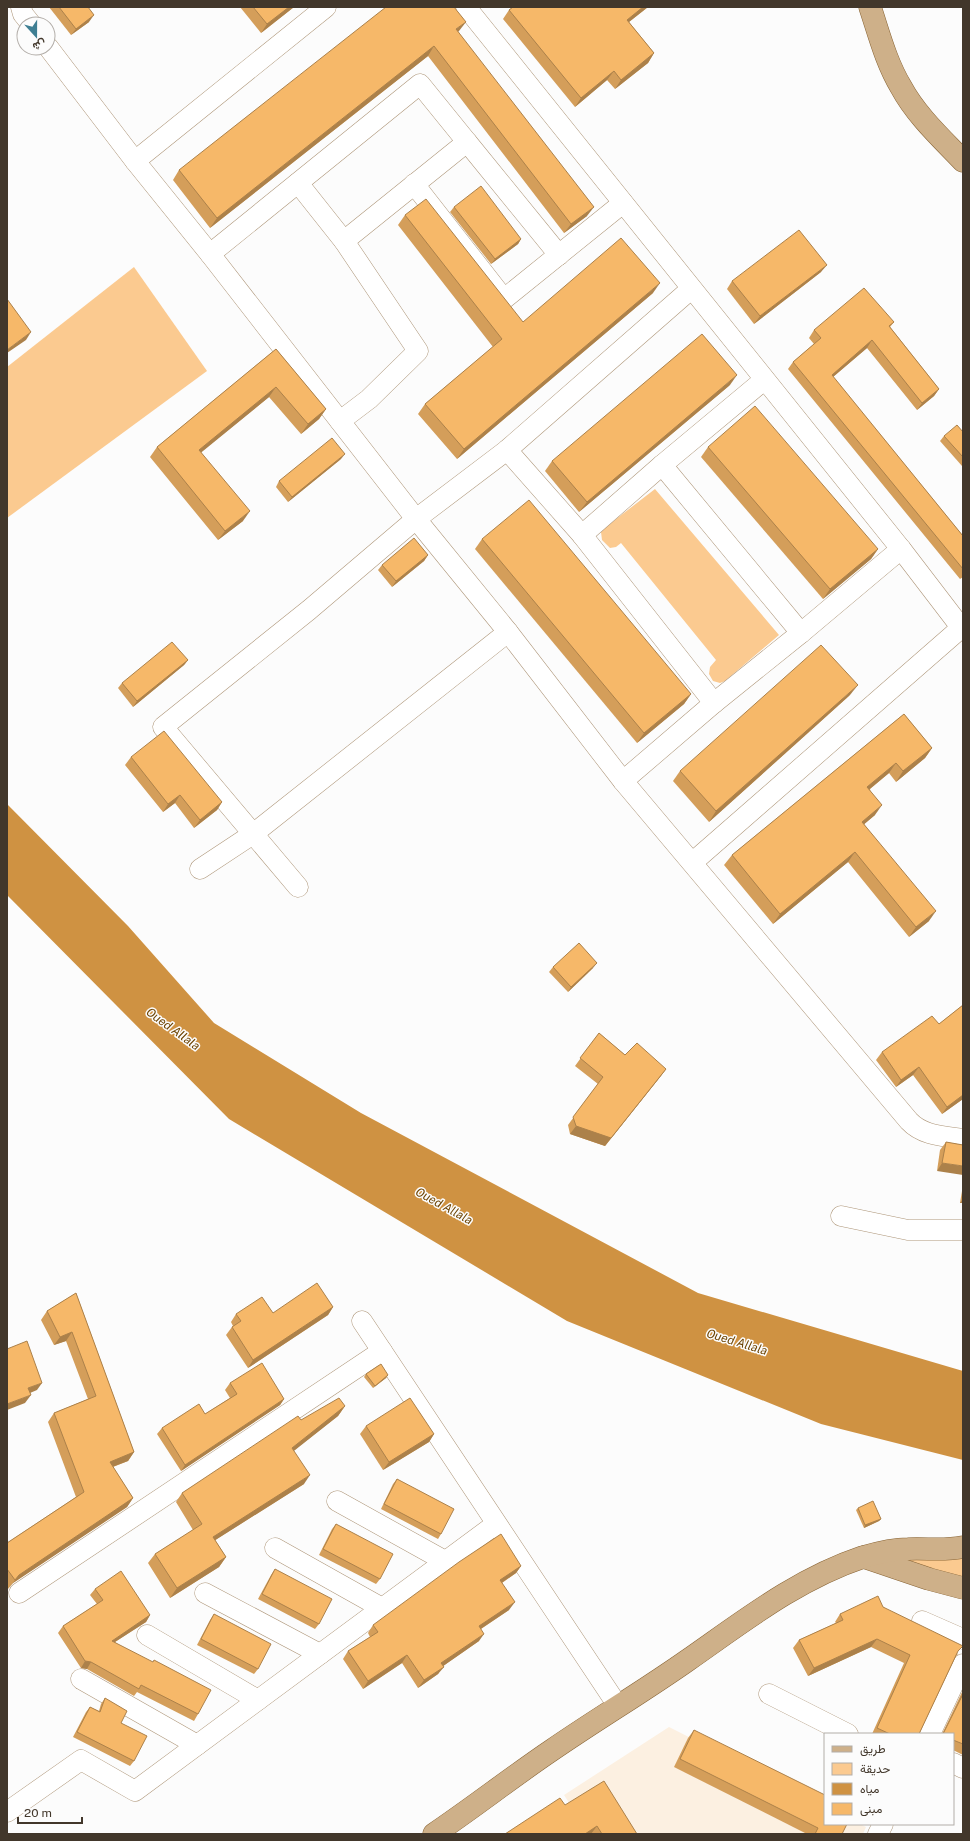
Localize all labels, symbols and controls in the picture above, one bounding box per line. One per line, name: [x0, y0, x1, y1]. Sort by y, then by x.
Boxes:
north arrow: [16, 16, 56, 56]
text: ش: [31, 36, 48, 53]
water label: Oued Allala: [143, 1005, 203, 1053]
water label: Oued Allala: [413, 1185, 475, 1227]
water label: Oued Allala: [705, 1326, 769, 1358]
legend: [824, 1733, 954, 1825]
text: طريق: [860, 1742, 886, 1757]
text: حديقة: [860, 1762, 890, 1776]
text: مياه: [860, 1782, 879, 1796]
scale bar: [18, 1799, 82, 1825]
text: مبنى: [860, 1802, 882, 1817]
text: 20 m: [24, 1806, 52, 1820]

